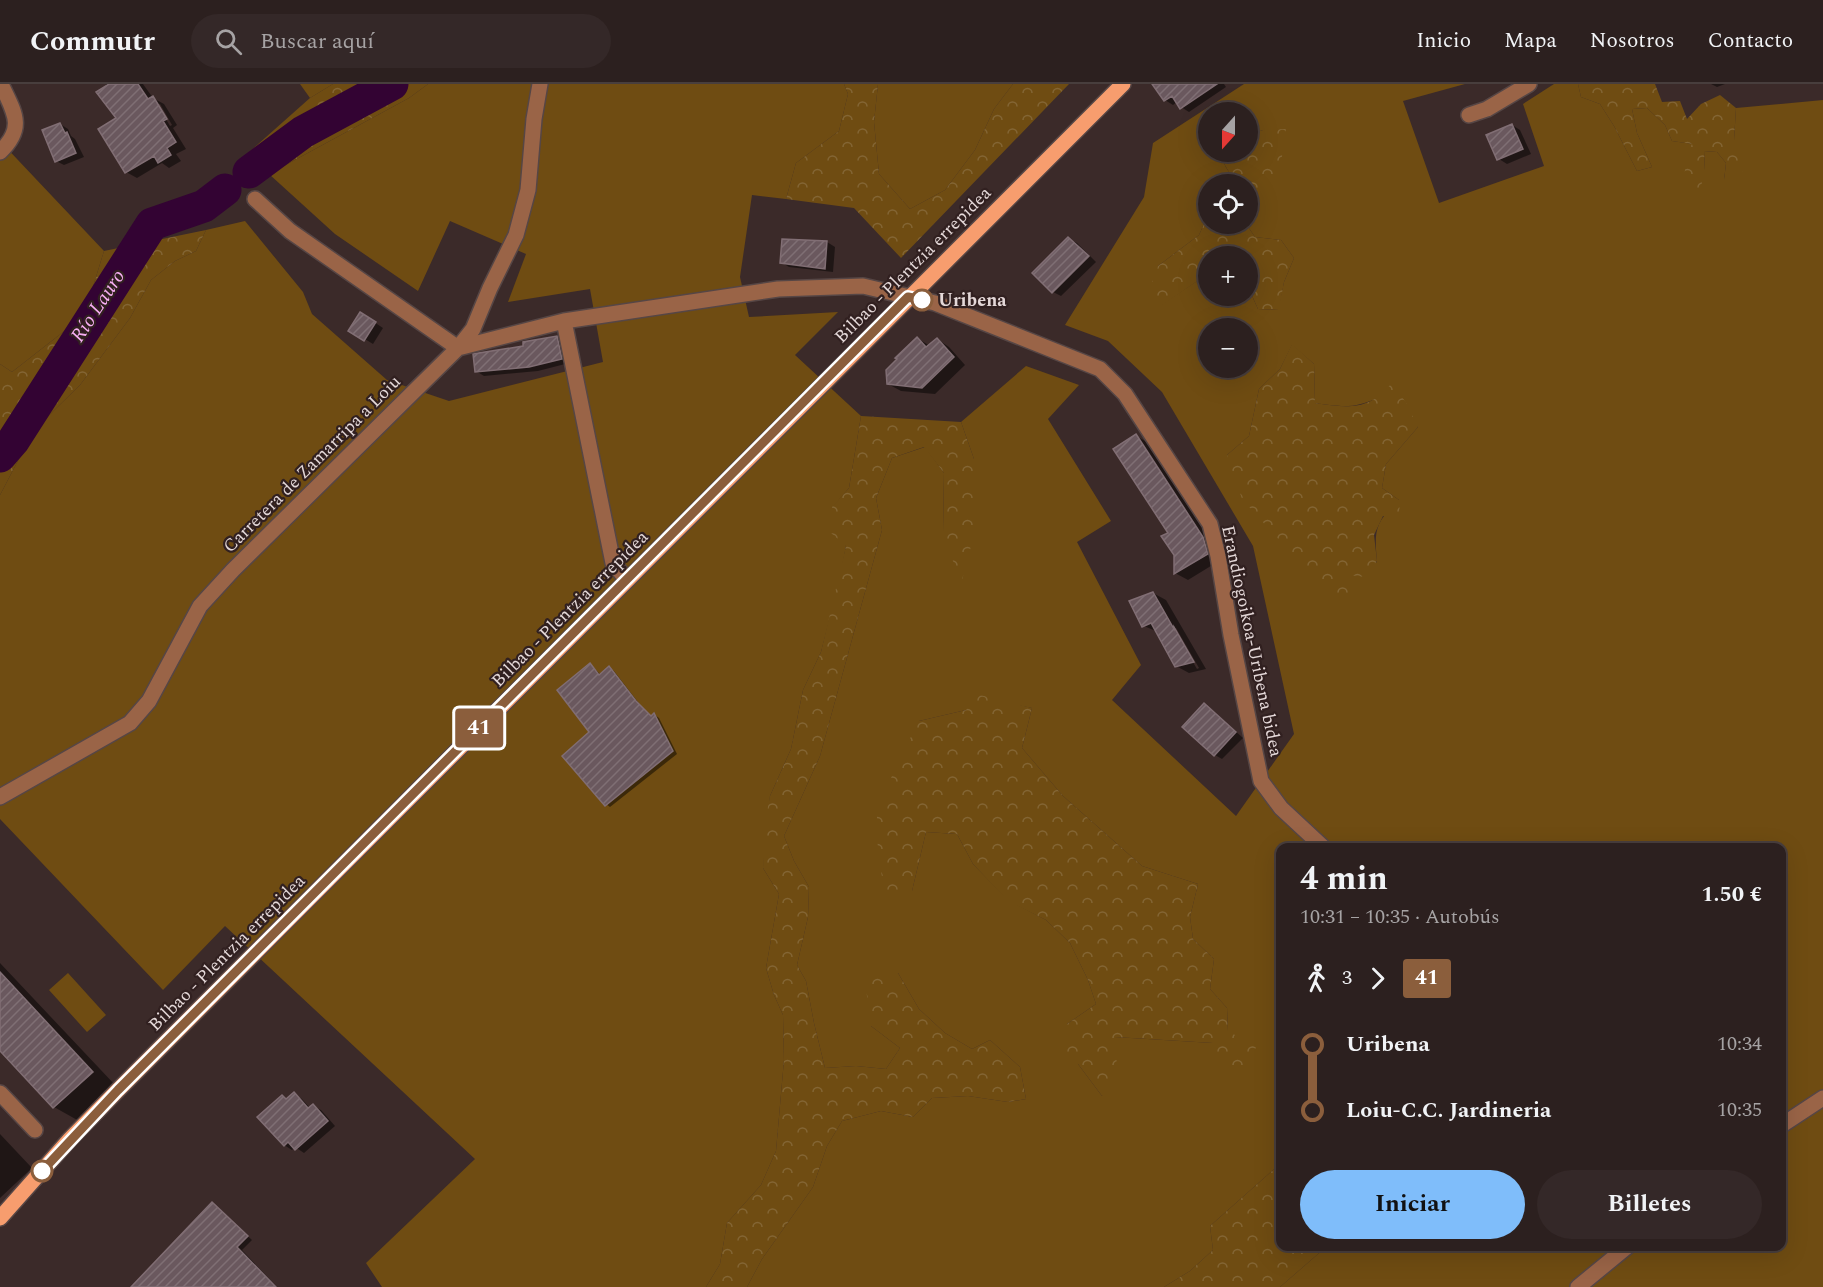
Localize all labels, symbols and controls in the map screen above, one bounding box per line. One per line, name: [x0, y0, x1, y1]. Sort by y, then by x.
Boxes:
search box: [191, 14, 611, 68]
text: Commutr: [30, 20, 155, 63]
icon: search: [212, 25, 245, 58]
text: Buscar aquí: [260, 25, 374, 58]
text: Inicio: [1416, 25, 1471, 57]
text: Mapa: [1504, 25, 1557, 57]
text: Nosotros: [1590, 25, 1675, 57]
text: Contacto: [1708, 25, 1793, 57]
north arrow: [1198, 102, 1258, 162]
map controls: [1198, 102, 1258, 378]
button: locate: [1198, 174, 1258, 234]
street label: Bilbao - Plentzia errepidea: [828, 180, 998, 350]
button: +: [1198, 246, 1258, 306]
water label: Río Lauro: [63, 264, 133, 348]
place label: Uribena: [938, 287, 1007, 314]
marker: Uribena: [911, 289, 933, 311]
button: −: [1198, 318, 1258, 378]
street label: Carretera de Zamarripa a Loiu: [217, 369, 407, 559]
street label: Erandiogoikoa-Uribena bidea: [1214, 523, 1290, 760]
street label: Bilbao - Plentzia errepidea: [485, 524, 655, 694]
line badge: 41: [452, 708, 506, 748]
text: 41: [467, 712, 491, 744]
text: 4 min: [1300, 854, 1388, 904]
street label: Bilbao - Plentzia errepidea: [142, 868, 312, 1038]
text: 1.50 €: [1701, 878, 1762, 911]
text: 10:31 – 10:35 · Autobús: [1300, 902, 1500, 932]
icon: walk: [1300, 962, 1333, 995]
icon: forward: [1361, 962, 1394, 995]
text: 41: [1415, 962, 1439, 994]
text: 3: [1342, 963, 1352, 993]
text: Uribena: [1346, 1028, 1430, 1061]
text: 10:34: [1717, 1029, 1762, 1059]
text: Loiu-C.C. Jardineria: [1346, 1094, 1551, 1127]
text: 10:35: [1717, 1095, 1762, 1125]
unlabelled marker: [31, 1160, 53, 1182]
button: Iniciar: [1300, 1170, 1525, 1239]
button: Billetes: [1537, 1170, 1762, 1239]

